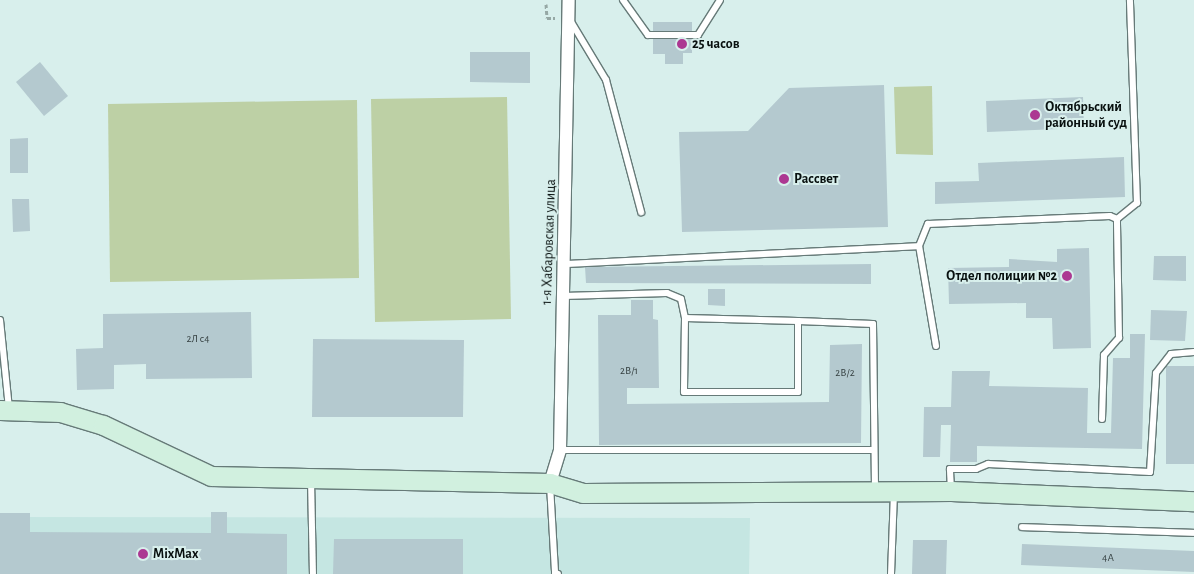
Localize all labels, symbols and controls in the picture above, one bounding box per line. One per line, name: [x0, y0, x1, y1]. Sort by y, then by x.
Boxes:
place label: 25 часов: [692, 36, 739, 52]
marker: 25 часов: [676, 38, 688, 50]
place label: Октябрьский районный суд: [1045, 99, 1127, 132]
marker: Октябрьский районный суд: [1029, 109, 1041, 121]
place label: Рассвет: [794, 171, 838, 187]
marker: Рассвет: [778, 173, 790, 185]
street label: 1-я Хабаровская улица: [538, 179, 560, 305]
place label: Отдел полиции №2: [946, 268, 1057, 284]
marker: Отдел полиции №2: [1061, 270, 1073, 282]
house number: 2Л с4: [186, 332, 210, 346]
house number: 2В/1: [620, 364, 638, 378]
house number: 2В/2: [835, 366, 855, 380]
place label: MixMax: [153, 546, 198, 562]
marker: MixMax: [137, 548, 149, 560]
house number: 4А: [1102, 551, 1114, 565]

